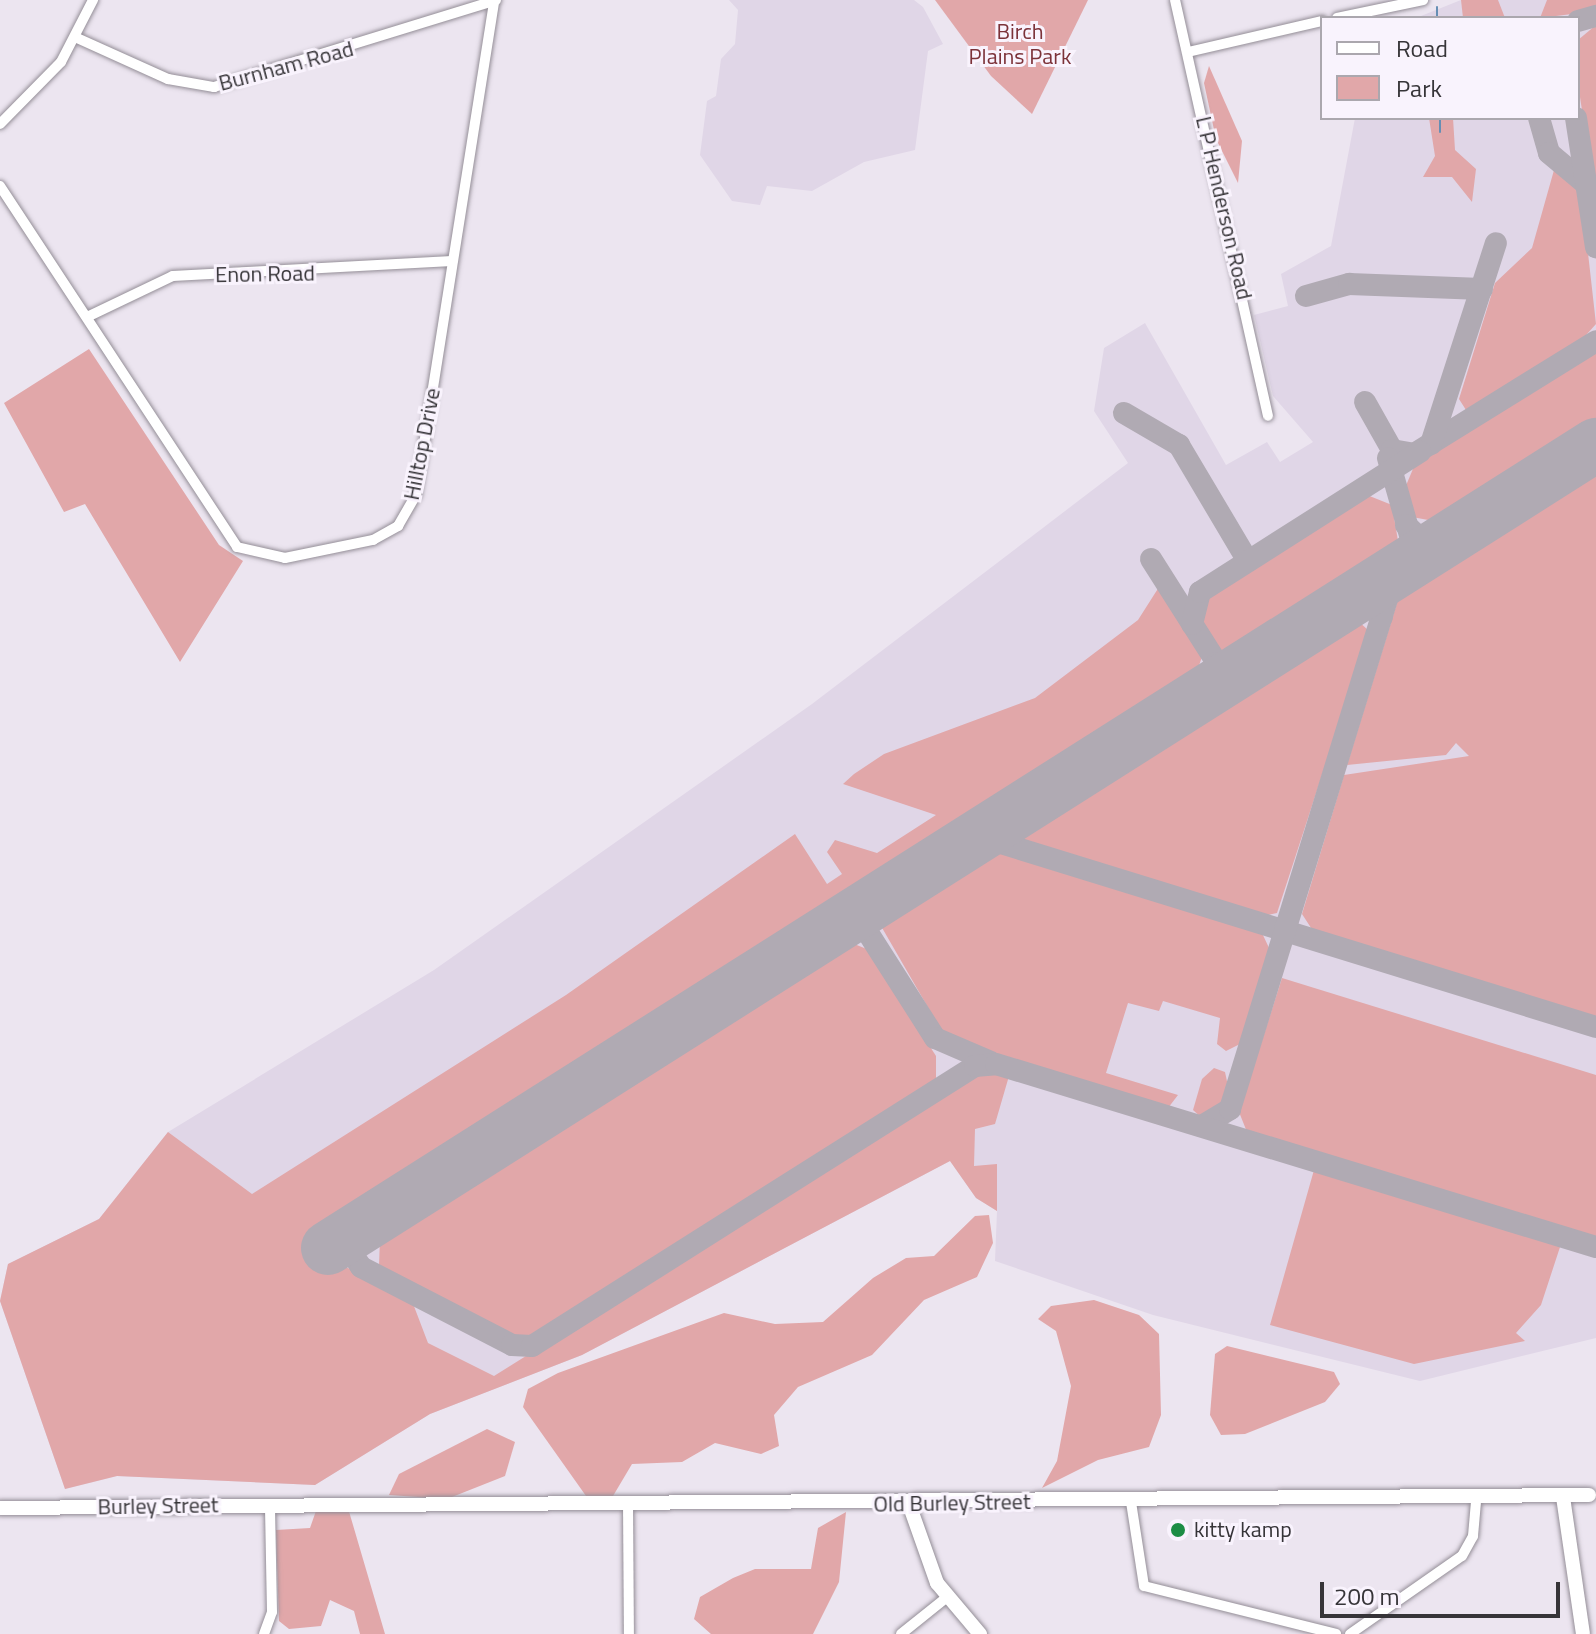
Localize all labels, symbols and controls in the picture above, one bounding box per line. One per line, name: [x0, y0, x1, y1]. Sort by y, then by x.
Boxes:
legend: [1320, 16, 1580, 120]
park label: Birch Plains Park: [969, 18, 1071, 70]
text: Road: [1396, 30, 1448, 66]
street label: Burnham Road: [216, 35, 356, 97]
text: Park: [1396, 70, 1442, 106]
street label: L P Henderson Road: [1190, 114, 1258, 302]
street label: Enon Road: [215, 260, 315, 288]
street label: Hilltop Drive: [398, 386, 446, 502]
street label: Old Burley Street: [873, 1488, 1031, 1518]
street label: Burley Street: [97, 1492, 219, 1520]
place label: kitty kamp: [1194, 1517, 1292, 1543]
marker: kitty kamp: [1169, 1521, 1187, 1539]
scale bar: [1324, 1566, 1564, 1616]
text: 200 m: [1334, 1578, 1400, 1614]

